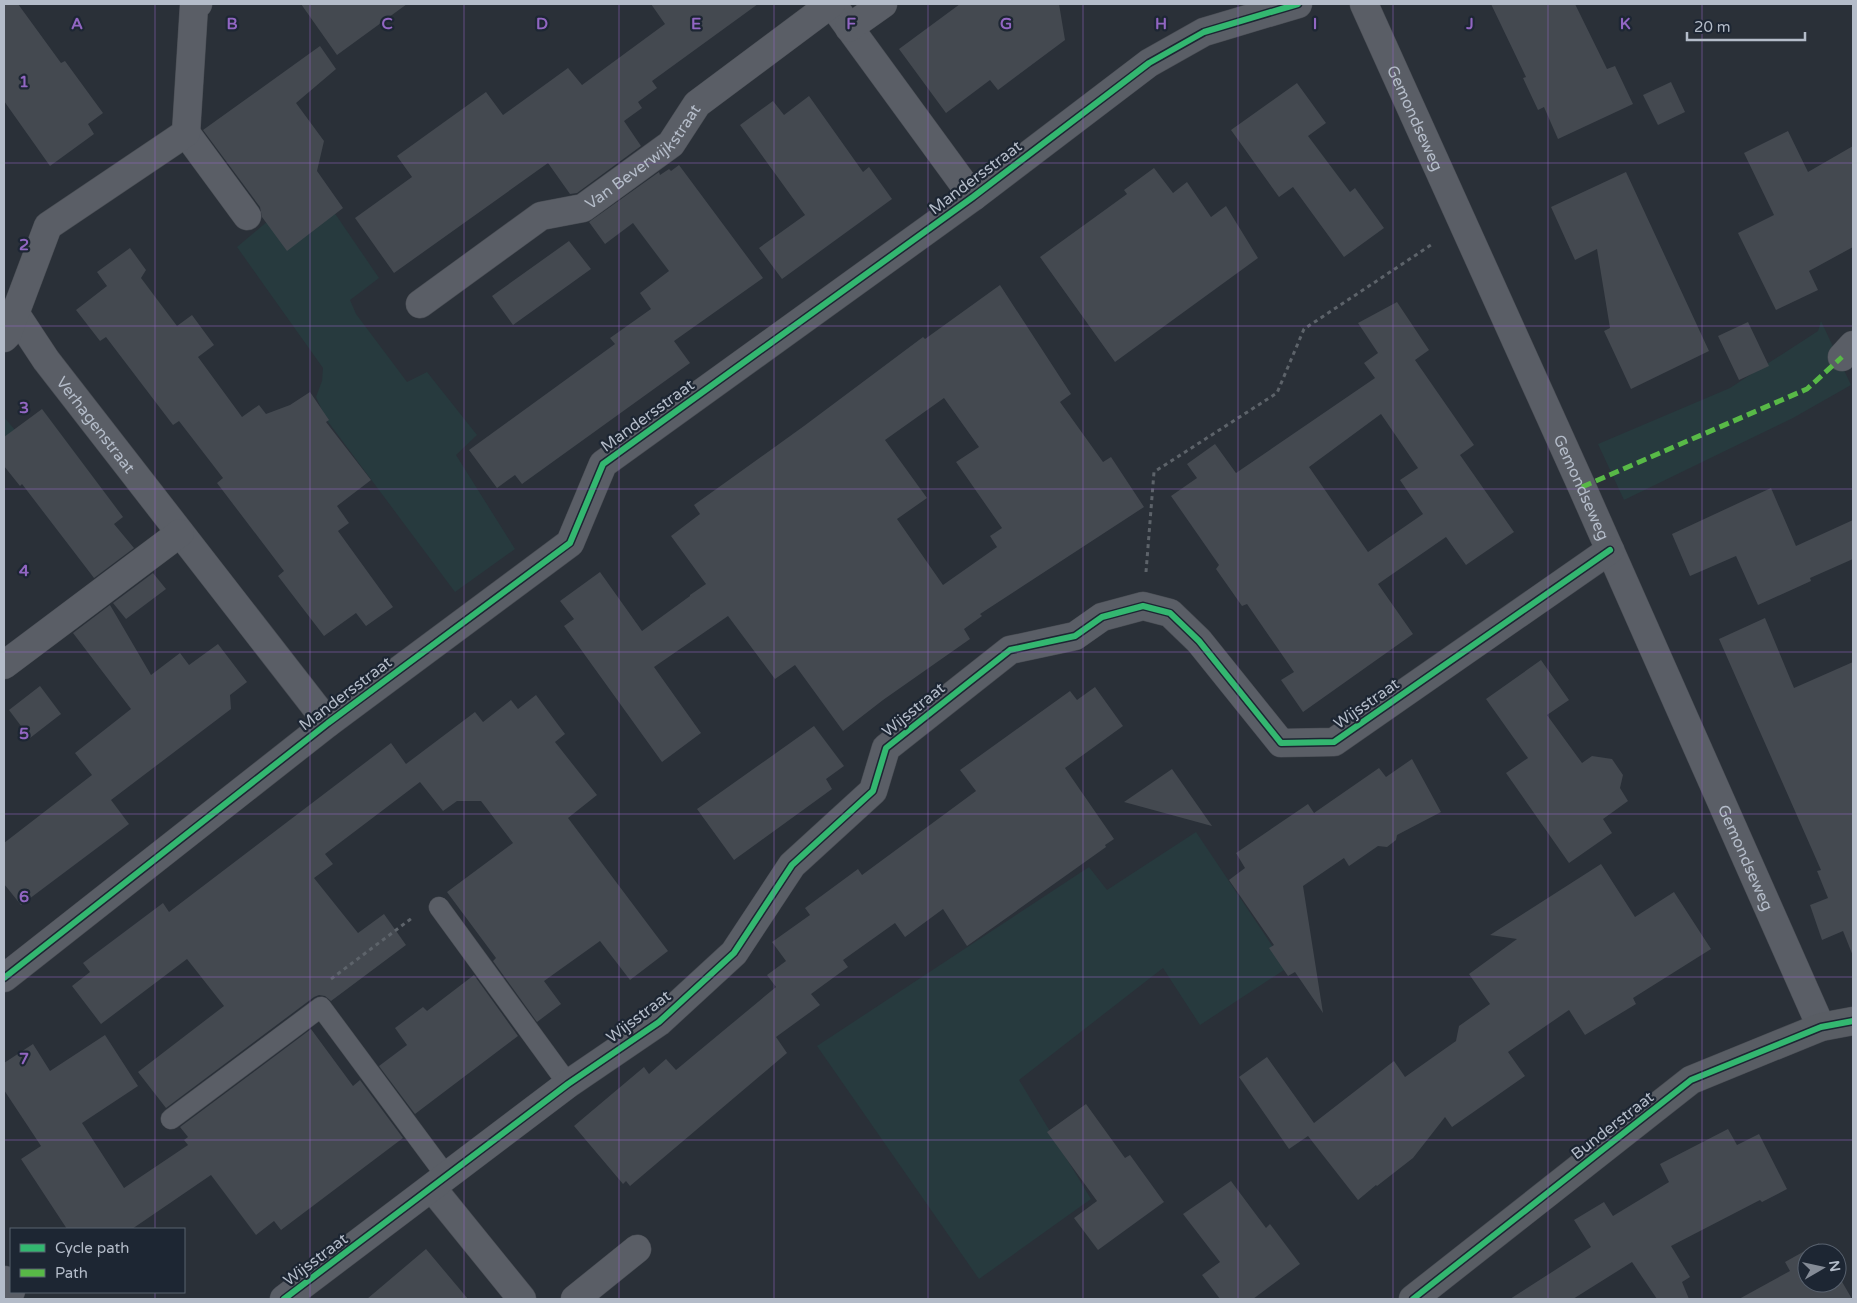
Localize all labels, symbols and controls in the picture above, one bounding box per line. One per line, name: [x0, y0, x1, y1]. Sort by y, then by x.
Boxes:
scale bar: [1687, 10, 1804, 42]
text: A: [71, 14, 83, 34]
text: B: [226, 14, 238, 34]
text: C: [381, 14, 393, 34]
text: D: [536, 14, 548, 34]
text: E: [691, 14, 701, 34]
text: F: [846, 14, 856, 34]
text: G: [1000, 14, 1012, 34]
text: H: [1155, 14, 1167, 34]
text: I: [1313, 14, 1317, 34]
text: J: [1465, 14, 1474, 34]
text: K: [1620, 14, 1631, 34]
text: 20 m: [1694, 18, 1731, 36]
street label: Gemondseweg: [1382, 62, 1447, 174]
text: 1: [19, 72, 29, 92]
street label: Van Beverwijkstraat: [581, 101, 705, 214]
street label: Mandersstraat: [925, 136, 1026, 219]
text: 2: [19, 235, 29, 255]
street label: Verhagenstraat: [52, 373, 139, 477]
street label: Mandersstraat: [597, 375, 698, 456]
text: 3: [19, 398, 29, 418]
street label: Gemondseweg: [1549, 431, 1613, 544]
text: 4: [19, 561, 29, 581]
street label: Mandersstraat: [295, 652, 396, 735]
street label: Wijsstraat: [1330, 674, 1403, 734]
street label: Wijsstraat: [878, 678, 949, 741]
text: 5: [19, 724, 29, 744]
street label: Gemondseweg: [1713, 802, 1777, 914]
text: 6: [19, 887, 29, 907]
street label: Wijsstraat: [602, 986, 675, 1048]
text: 7: [19, 1049, 29, 1069]
street label: Bunderstraat: [1567, 1087, 1658, 1164]
legend: [10, 1228, 185, 1293]
street label: Wijsstraat: [279, 1229, 352, 1291]
text: Cycle path: [55, 1239, 129, 1257]
north arrow: [1797, 1243, 1847, 1293]
text: N: [1825, 1259, 1844, 1273]
text: Path: [55, 1264, 88, 1282]

